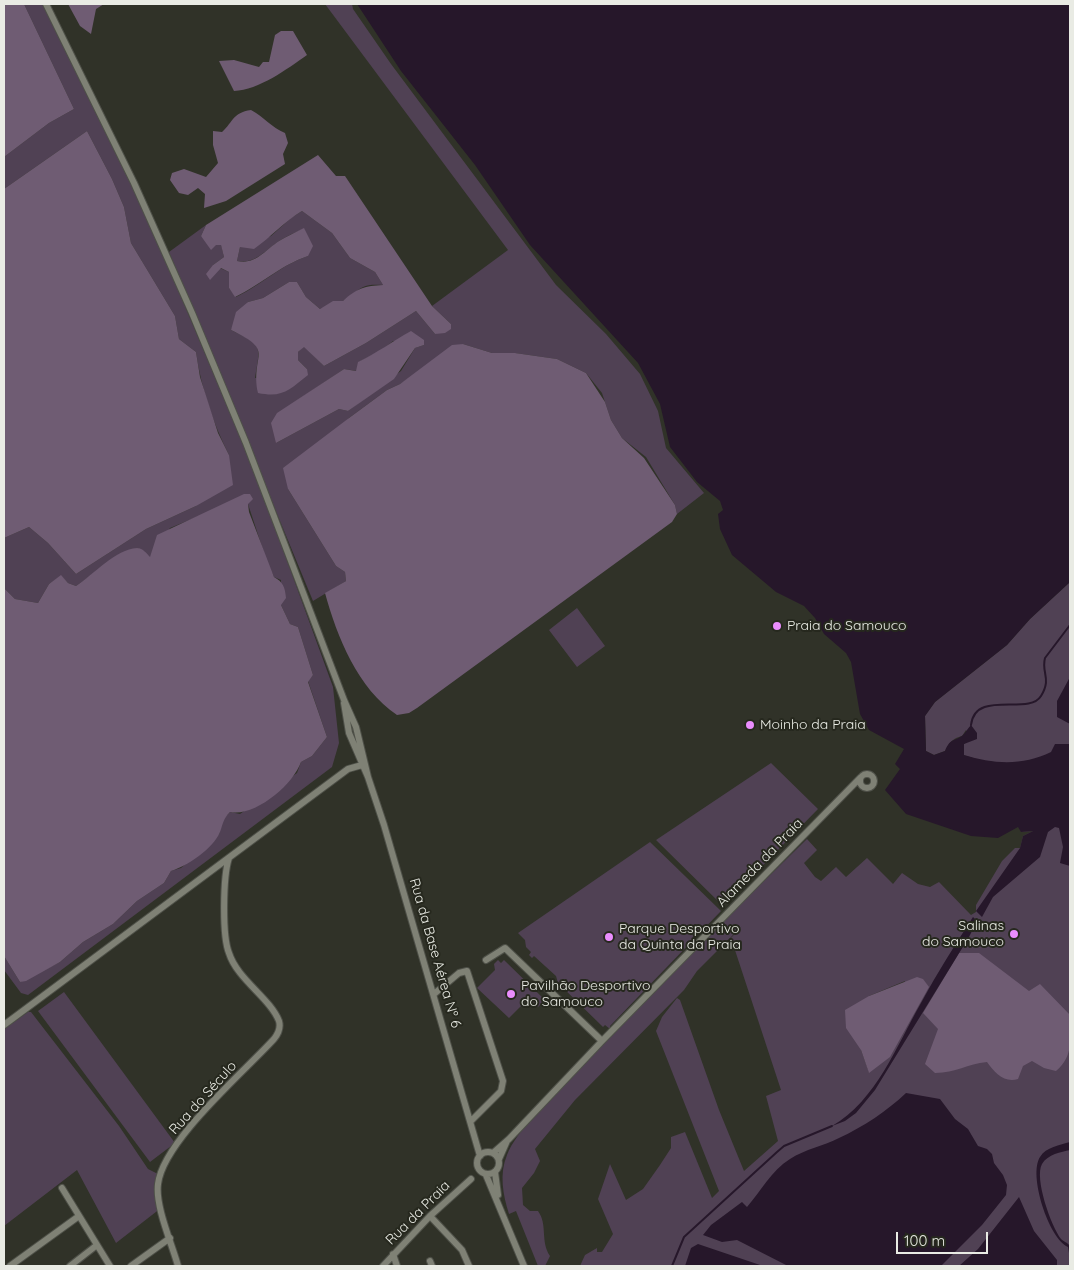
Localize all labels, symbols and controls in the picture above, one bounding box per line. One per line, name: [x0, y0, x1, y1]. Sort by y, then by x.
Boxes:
place label: Praia do Samouco: [787, 618, 906, 634]
marker: Praia do Samouco: [771, 620, 783, 632]
place label: Moinho da Praia: [760, 717, 866, 733]
marker: Moinho da Praia: [744, 719, 756, 731]
street label: Alameda da Praia: [713, 815, 807, 911]
street label: Rua da Base Aérea Nº 6: [406, 876, 464, 1030]
place label: Salinas do Samouco: [922, 918, 1004, 950]
place label: Parque Desportivo da Quinta da Praia: [619, 921, 741, 954]
marker: Salinas do Samouco: [1008, 928, 1020, 940]
marker: Parque Desportivo da Quinta da Praia: [603, 931, 615, 943]
place label: Pavilhão Desportivo do Samouco: [521, 978, 650, 1010]
marker: Pavilhão Desportivo do Samouco: [505, 988, 517, 1000]
street label: Rua do Século: [166, 1058, 240, 1138]
street label: Rua da Praia: [382, 1177, 454, 1249]
scale bar: [899, 1222, 992, 1254]
text: 100 m: [904, 1231, 945, 1250]

